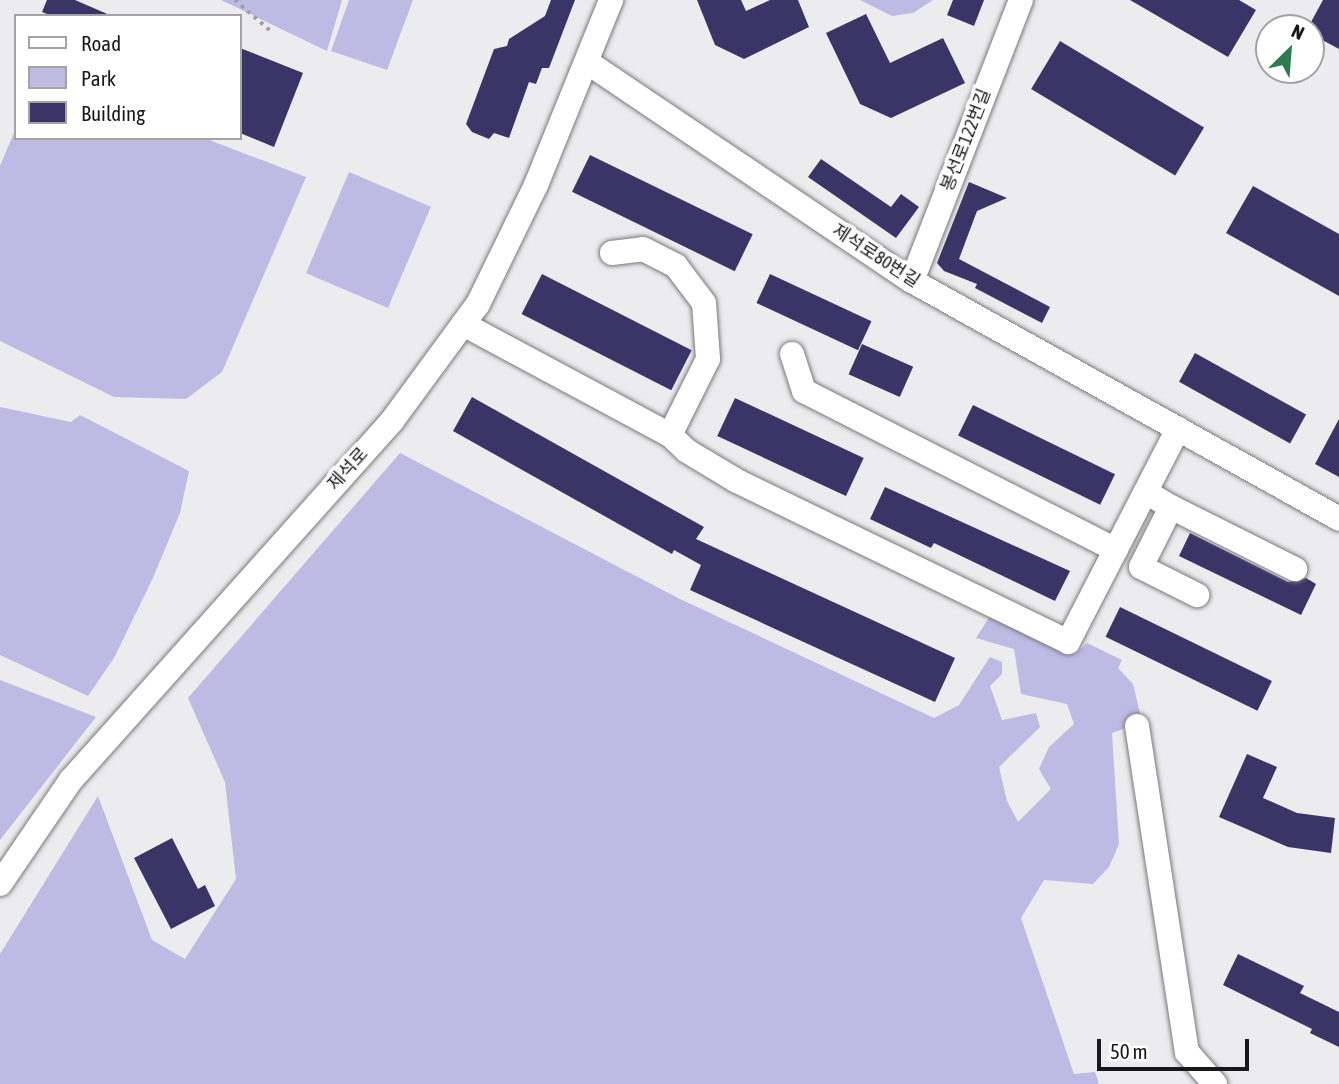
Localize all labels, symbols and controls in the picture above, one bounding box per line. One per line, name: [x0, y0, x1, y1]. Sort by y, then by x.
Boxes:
legend: [14, 14, 242, 140]
north arrow: [1255, 14, 1325, 84]
text: N: [1288, 19, 1308, 44]
text: Road: [81, 31, 121, 55]
text: Park: [81, 66, 116, 90]
street label: 봉선로122번길: [937, 86, 995, 194]
text: Building: [81, 101, 145, 125]
street label: 제석로80번길: [828, 220, 924, 292]
street label: 제석로: [323, 443, 373, 495]
scale bar: [1101, 1024, 1253, 1068]
text: 50 m: [1110, 1039, 1148, 1063]

